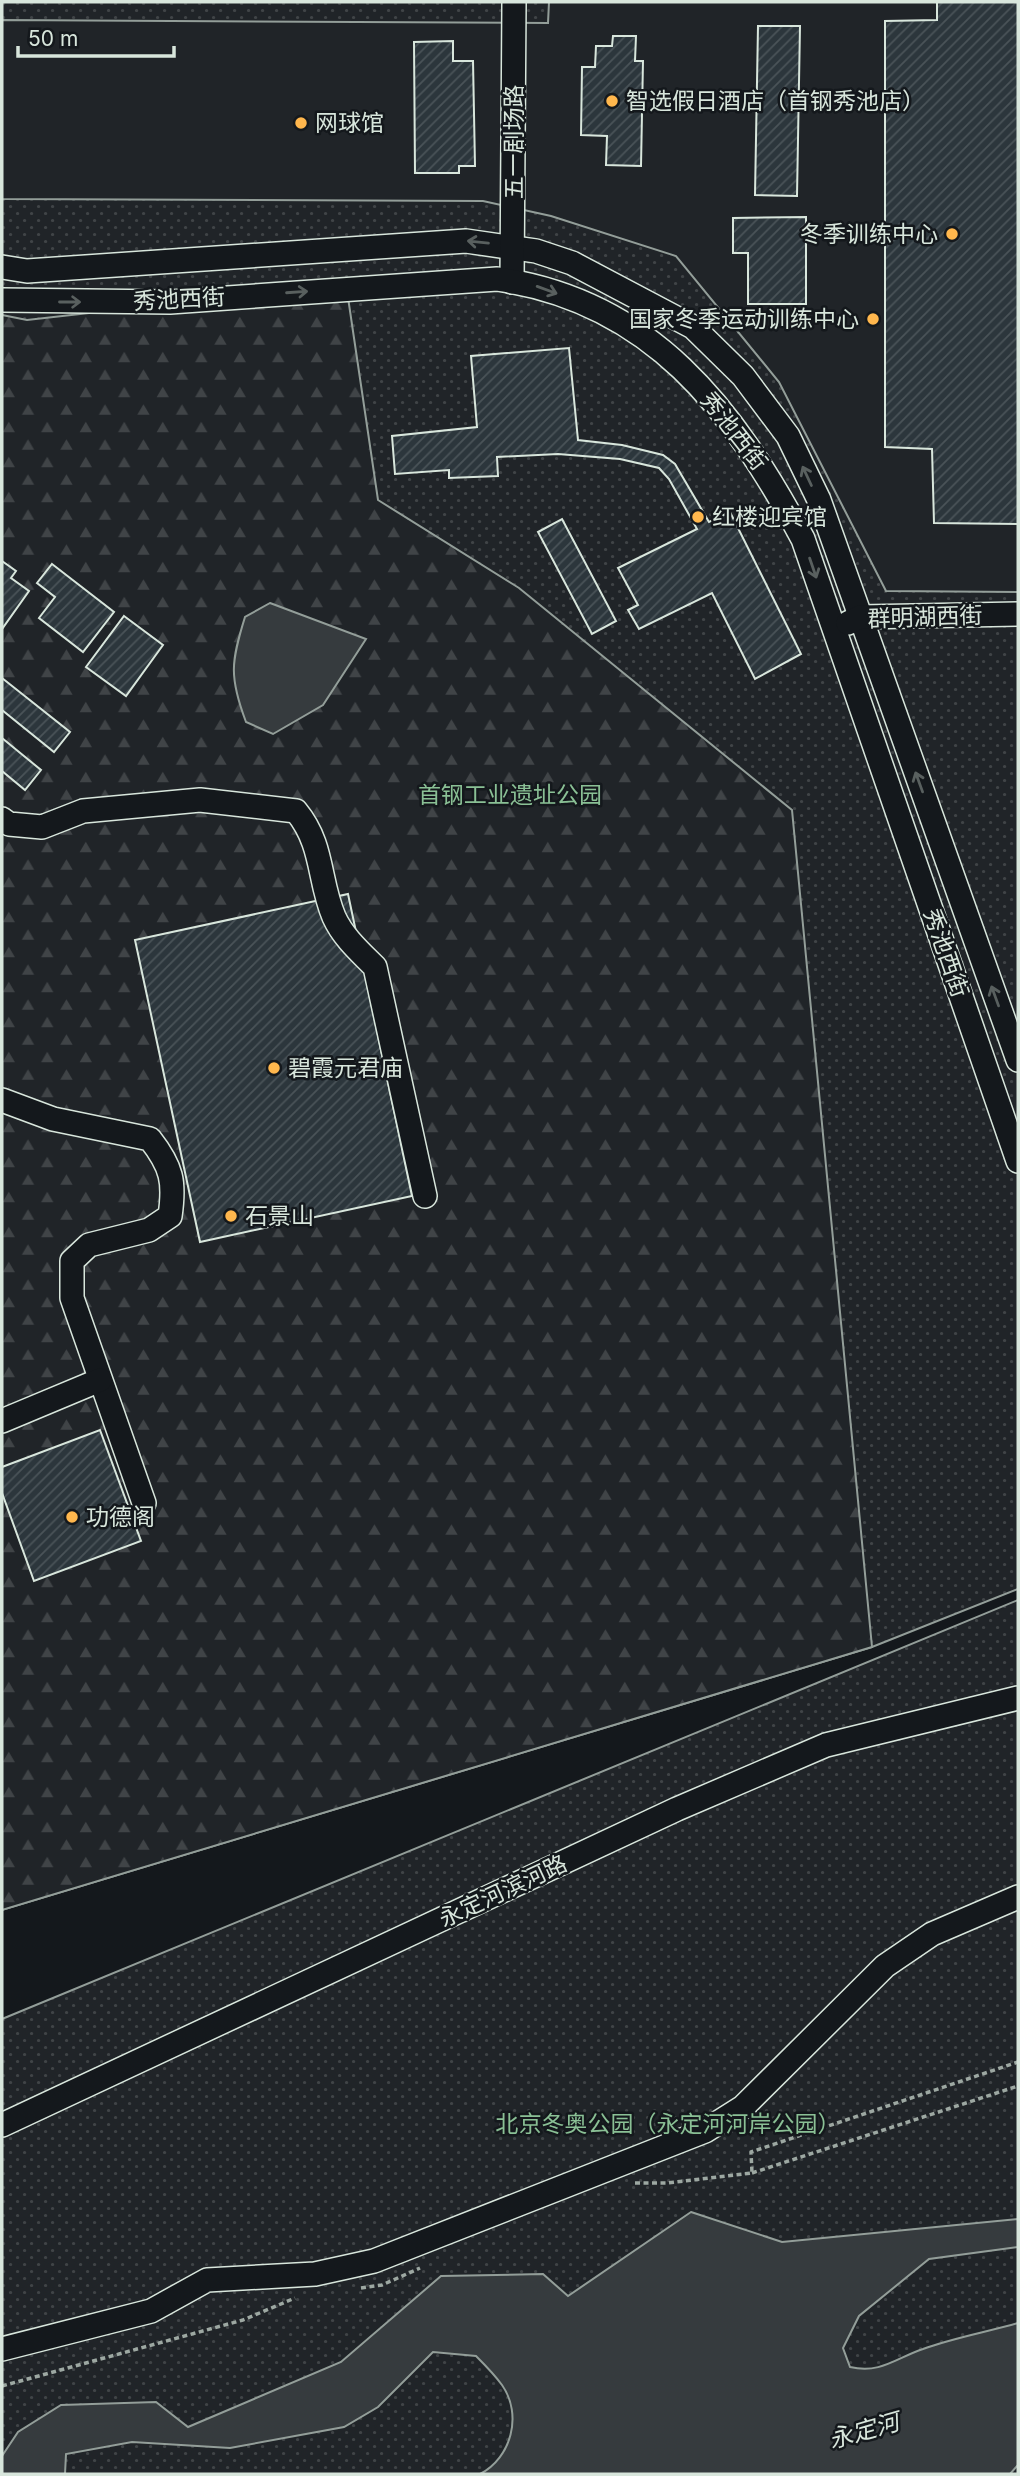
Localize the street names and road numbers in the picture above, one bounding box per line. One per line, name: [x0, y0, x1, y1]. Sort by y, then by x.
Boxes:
street label: 五一剧场路: [500, 85, 528, 200]
street label: 秀池西街: [132, 283, 226, 315]
street label: 秀池西街: [695, 386, 773, 476]
street label: 群明湖西街: [867, 601, 983, 633]
street label: 秀池西街: [918, 905, 974, 1001]
street label: 永定河滨河路: [435, 1849, 571, 1933]

